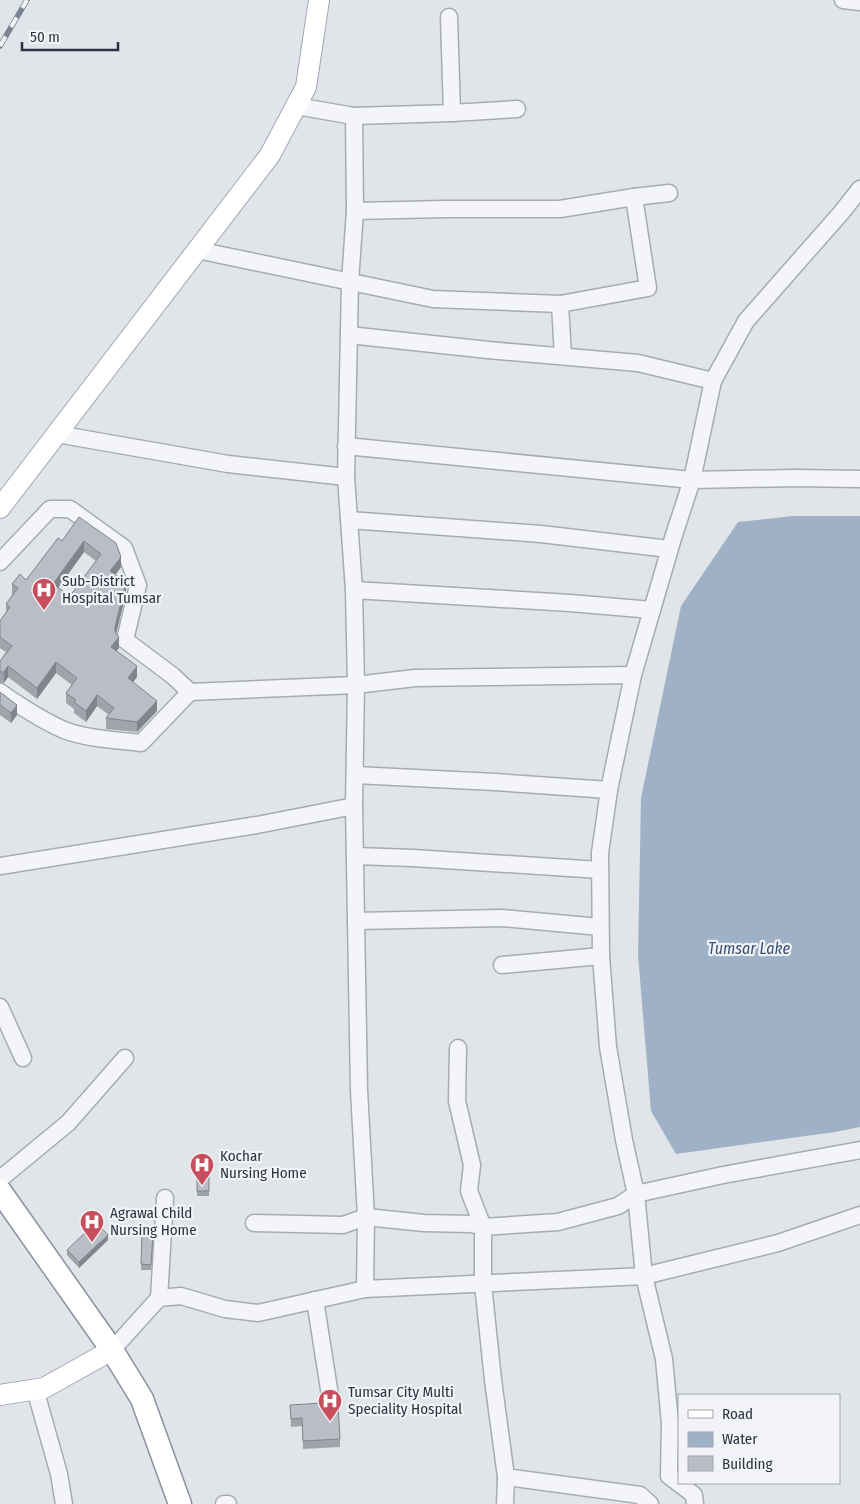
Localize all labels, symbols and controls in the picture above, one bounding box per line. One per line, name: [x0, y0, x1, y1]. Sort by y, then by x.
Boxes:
scale bar: [22, 20, 119, 52]
text: 50 m: [30, 28, 60, 46]
place label: Sub-District Hospital Tumsar: [62, 572, 162, 607]
hospital icon: Sub-District Hospital Tumsar: [31, 577, 57, 611]
water label: Tumsar Lake: [708, 939, 790, 958]
place label: Kochar Nursing Home: [220, 1147, 307, 1182]
hospital icon: Kochar Nursing Home: [189, 1152, 215, 1186]
place label: Agrawal Child Nursing Home: [110, 1204, 197, 1239]
hospital icon: Agrawal Child Nursing Home: [79, 1209, 105, 1243]
place label: Tumsar City Multi Speciality Hospital: [348, 1383, 462, 1418]
hospital icon: Tumsar City Multi Speciality Hospital: [317, 1388, 343, 1422]
legend: [678, 1394, 840, 1484]
text: Road: [722, 1405, 753, 1423]
text: Water: [722, 1430, 758, 1448]
text: Building: [722, 1455, 773, 1473]

